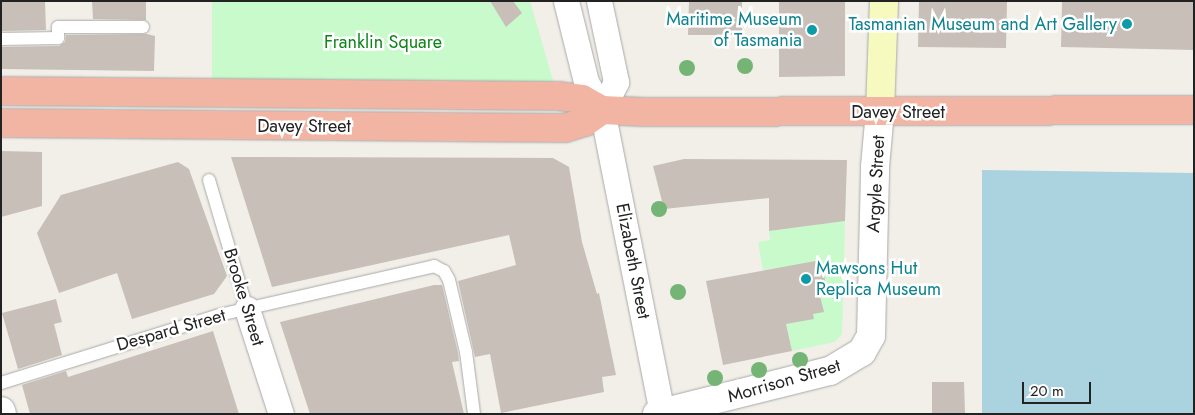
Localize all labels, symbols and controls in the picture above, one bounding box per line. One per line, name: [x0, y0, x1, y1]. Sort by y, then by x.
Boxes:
place label: Maritime Museum of Tasmania: [666, 9, 802, 52]
place label: Tasmanian Museum and Art Gallery: [848, 13, 1117, 35]
marker: Tasmanian Museum and Art Gallery: [1121, 18, 1133, 30]
marker: Maritime Museum of Tasmania: [806, 24, 818, 36]
park label: Franklin Square: [324, 31, 442, 53]
street label: Davey Street: [851, 101, 945, 123]
street label: Davey Street: [257, 115, 351, 137]
street label: Argyle Street: [863, 135, 889, 233]
street label: Elizabeth Street: [611, 201, 655, 321]
street label: Brooke Street: [219, 246, 269, 348]
place label: Mawsons Hut Replica Museum: [816, 258, 941, 300]
marker: Mawsons Hut Replica Museum: [800, 273, 812, 285]
street label: Despard Street: [114, 304, 228, 356]
street label: Morrison Street: [725, 355, 843, 407]
scale bar: [1025, 372, 1094, 404]
text: 20 m: [1030, 380, 1064, 402]

